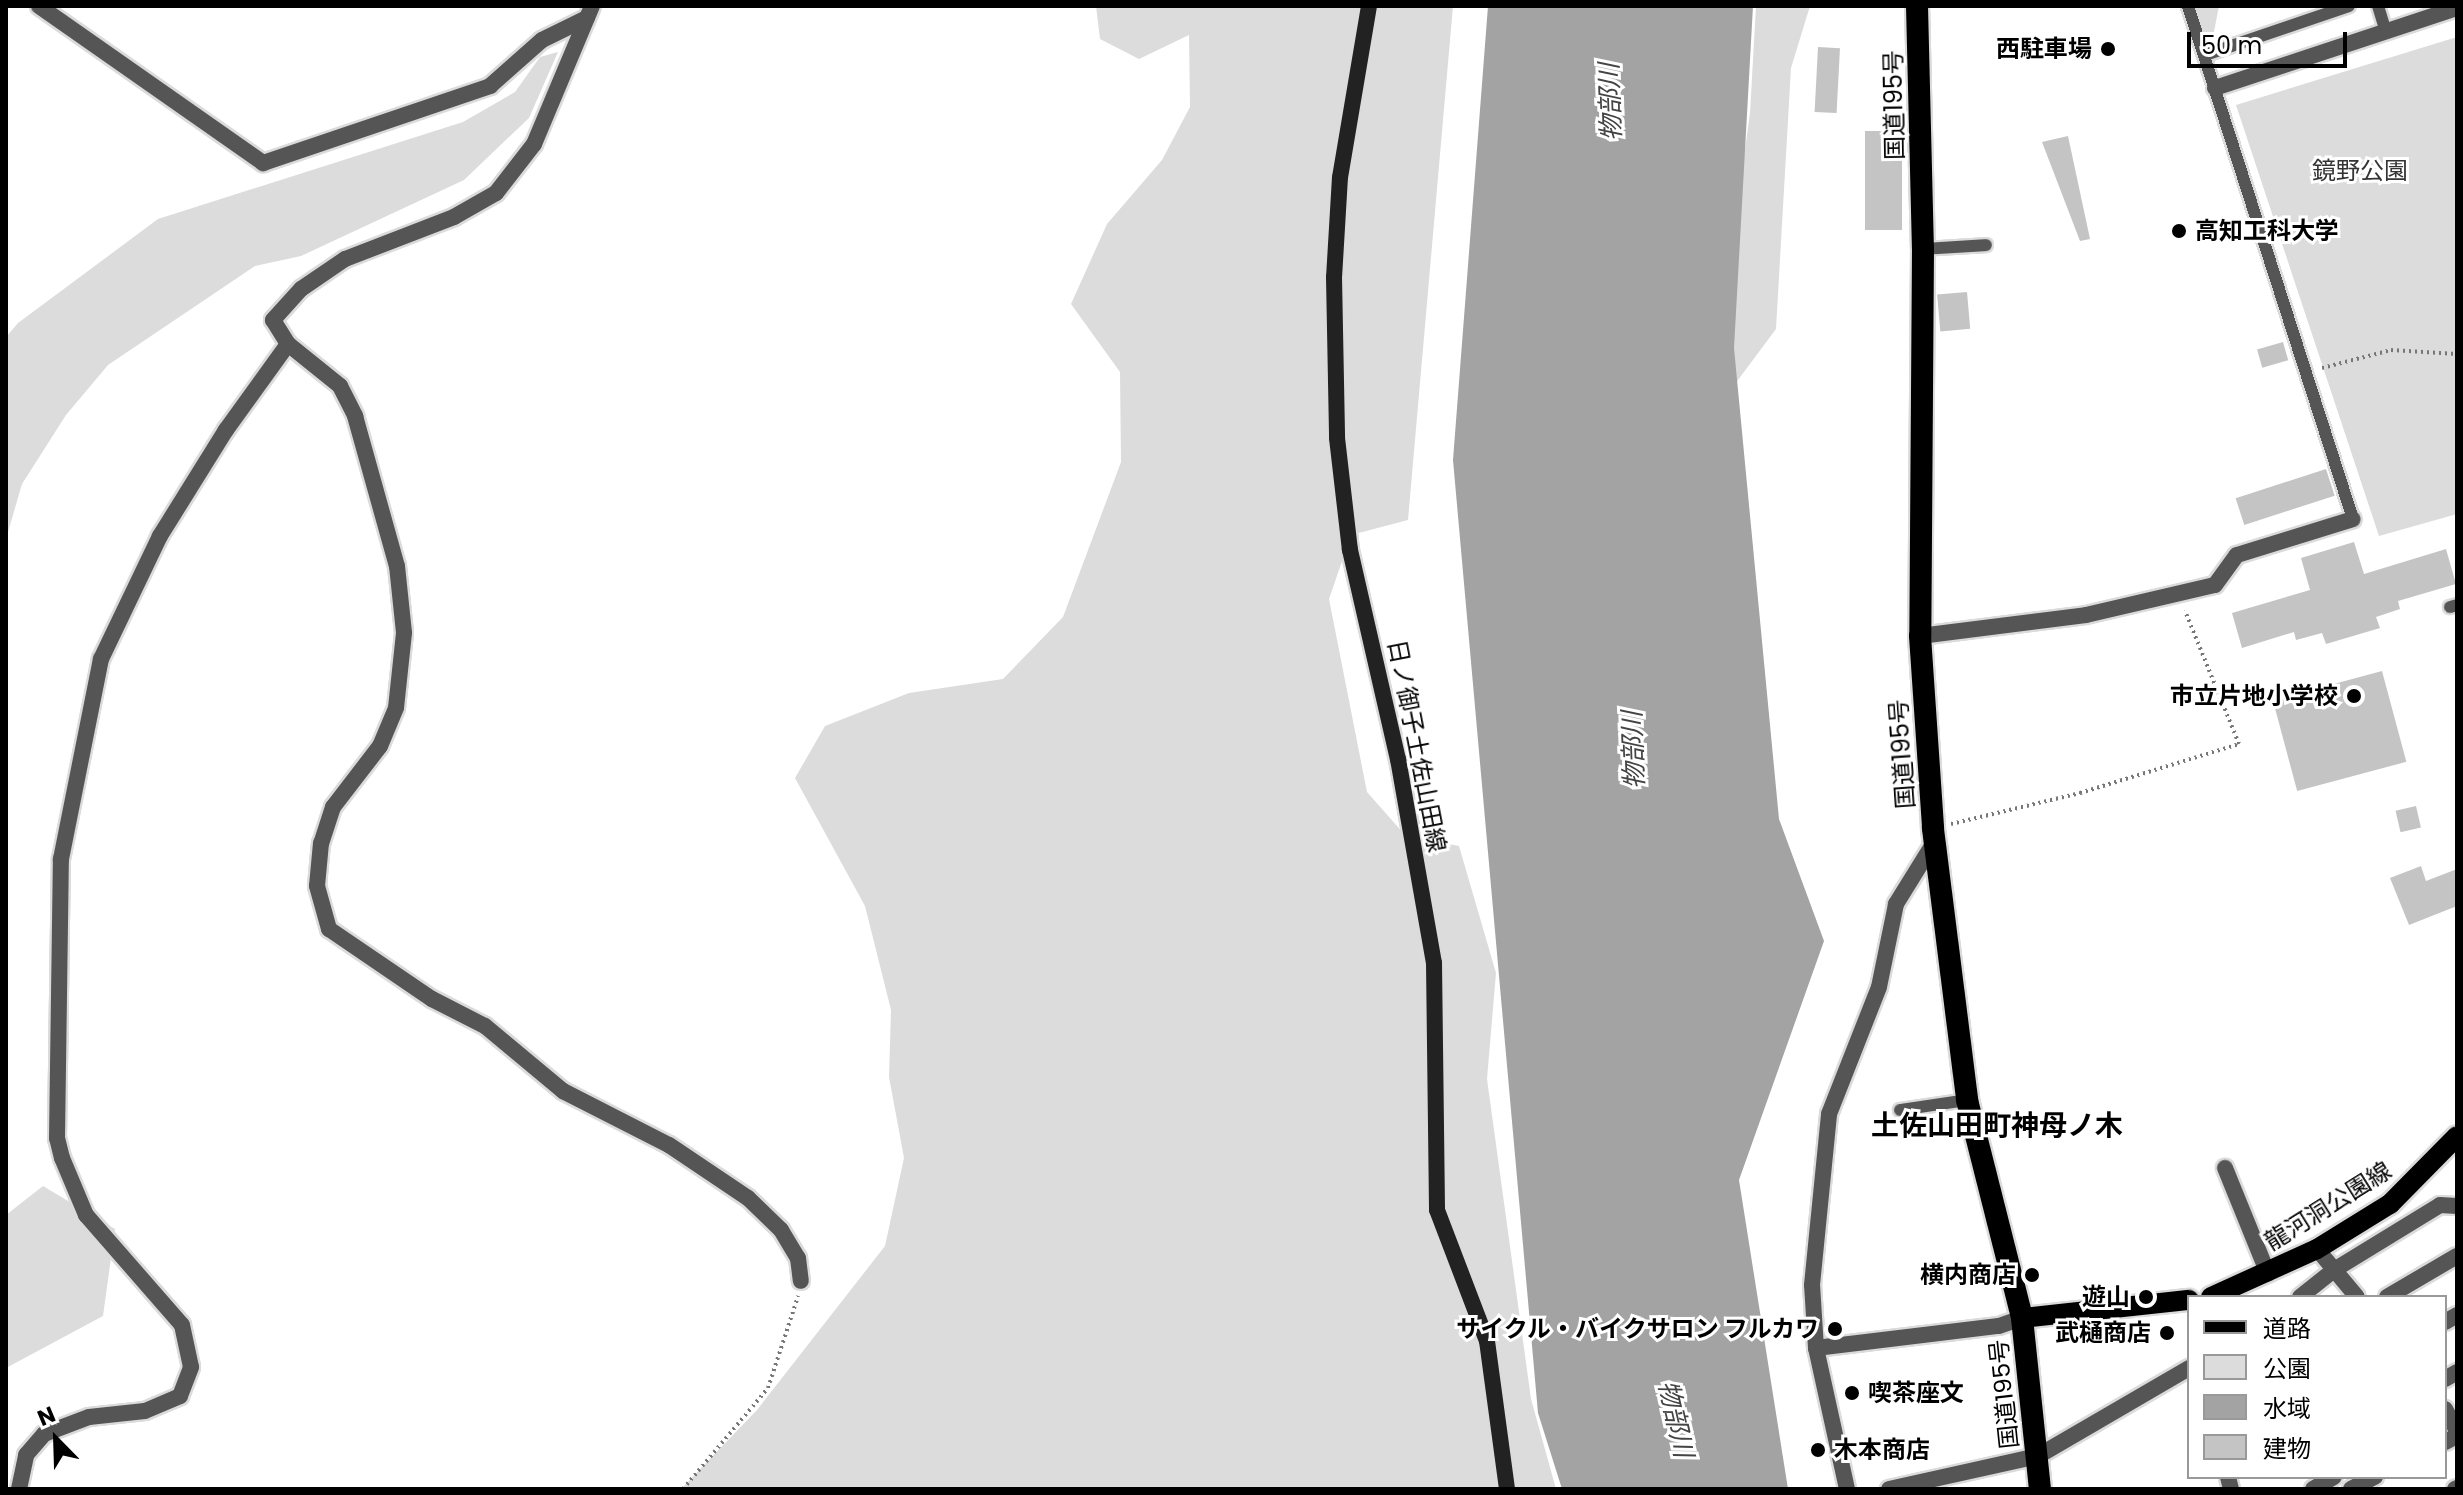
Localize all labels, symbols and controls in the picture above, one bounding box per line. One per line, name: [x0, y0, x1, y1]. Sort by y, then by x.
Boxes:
scale bar: [2191, 16, 2351, 66]
text: 50 m: [2201, 29, 2262, 62]
place label: 西駐車場: [1996, 35, 2092, 63]
marker: 西駐車場: [2099, 40, 2117, 58]
street label: 国道195号: [1879, 50, 1909, 160]
water label: 物部川: [1594, 62, 1628, 142]
park label: 鏡野公園: [2312, 157, 2408, 185]
place label: 高知工科大学: [2195, 217, 2339, 245]
marker: 高知工科大学: [2170, 222, 2188, 240]
street label: 日ノ御子土佐山田線: [1382, 637, 1452, 855]
place label: 市立片地小学校: [2170, 682, 2338, 710]
marker: 市立片地小学校: [2345, 687, 2363, 705]
street label: 国道195号: [1884, 698, 1920, 810]
water label: 物部川: [1617, 710, 1651, 790]
district label: 土佐山田町神母ノ木: [1871, 1109, 2123, 1143]
street label: 龍河洞公園線: [2259, 1156, 2397, 1256]
place label: 横内商店: [1920, 1261, 2016, 1289]
marker: 横内商店: [2023, 1266, 2041, 1284]
place label: 遊山: [2082, 1283, 2130, 1311]
marker: 遊山: [2137, 1288, 2155, 1306]
legend: [2187, 1295, 2447, 1479]
text: 道路: [2263, 1312, 2311, 1345]
place label: サイクル・バイクサロン フルカワ: [1454, 1315, 1819, 1343]
place label: 武樋商店: [2055, 1319, 2151, 1347]
marker: サイクル・バイクサロン フルカワ: [1826, 1320, 1844, 1338]
marker: 武樋商店: [2158, 1324, 2176, 1342]
street label: 国道195号: [1984, 1338, 2024, 1450]
text: 公園: [2263, 1352, 2311, 1385]
water label: 物部川: [1651, 1377, 1699, 1461]
place label: 喫茶座文: [1868, 1379, 1964, 1407]
marker: 喫茶座文: [1843, 1384, 1861, 1402]
text: 水域: [2263, 1392, 2311, 1425]
north arrow: [16, 1399, 96, 1479]
text: N: [33, 1399, 60, 1434]
text: 建物: [2263, 1432, 2311, 1465]
place label: 木本商店: [1834, 1436, 1930, 1464]
marker: 木本商店: [1809, 1441, 1827, 1459]

